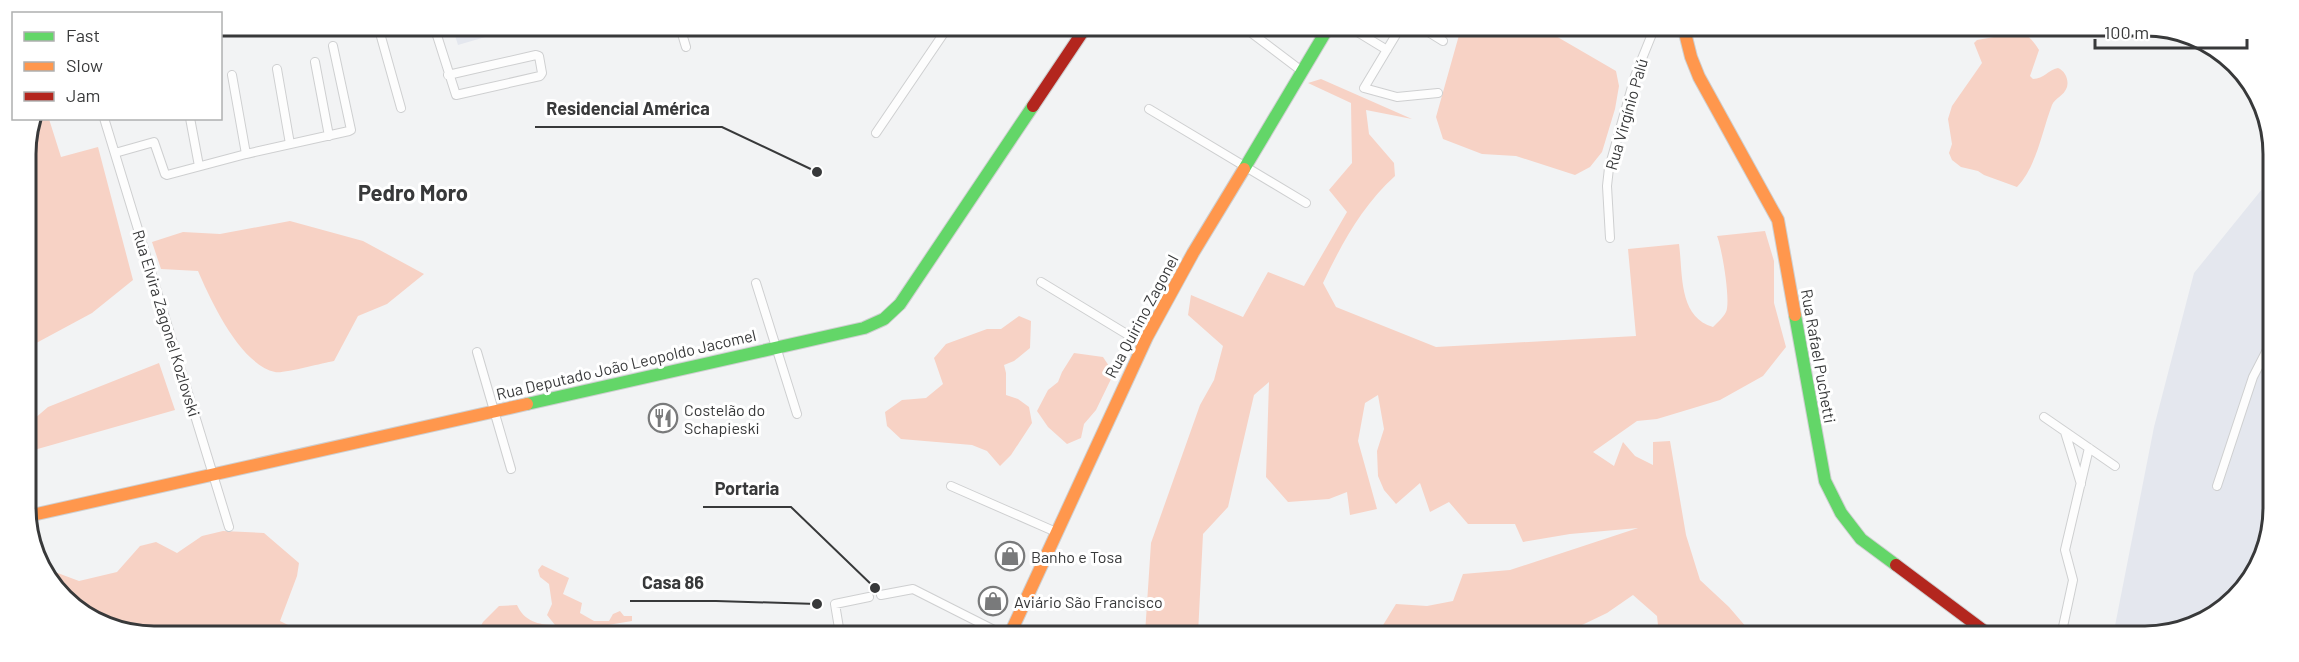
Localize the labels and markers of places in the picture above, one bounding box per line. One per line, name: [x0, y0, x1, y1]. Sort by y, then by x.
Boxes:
callout: Residencial América: [535, 91, 722, 127]
place label: Costelão do Schapieski: [684, 400, 765, 437]
restaurant icon: Costelão do Schapieski: [647, 402, 679, 434]
callout: Portaria: [703, 471, 791, 507]
shop icon: Banho e Tosa: [994, 540, 1026, 572]
place label: Banho e Tosa: [1031, 547, 1122, 566]
callout: Casa 86: [630, 565, 716, 601]
shop icon: Aviário São Francisco: [977, 585, 1009, 617]
place label: Aviário São Francisco: [1014, 592, 1163, 611]

